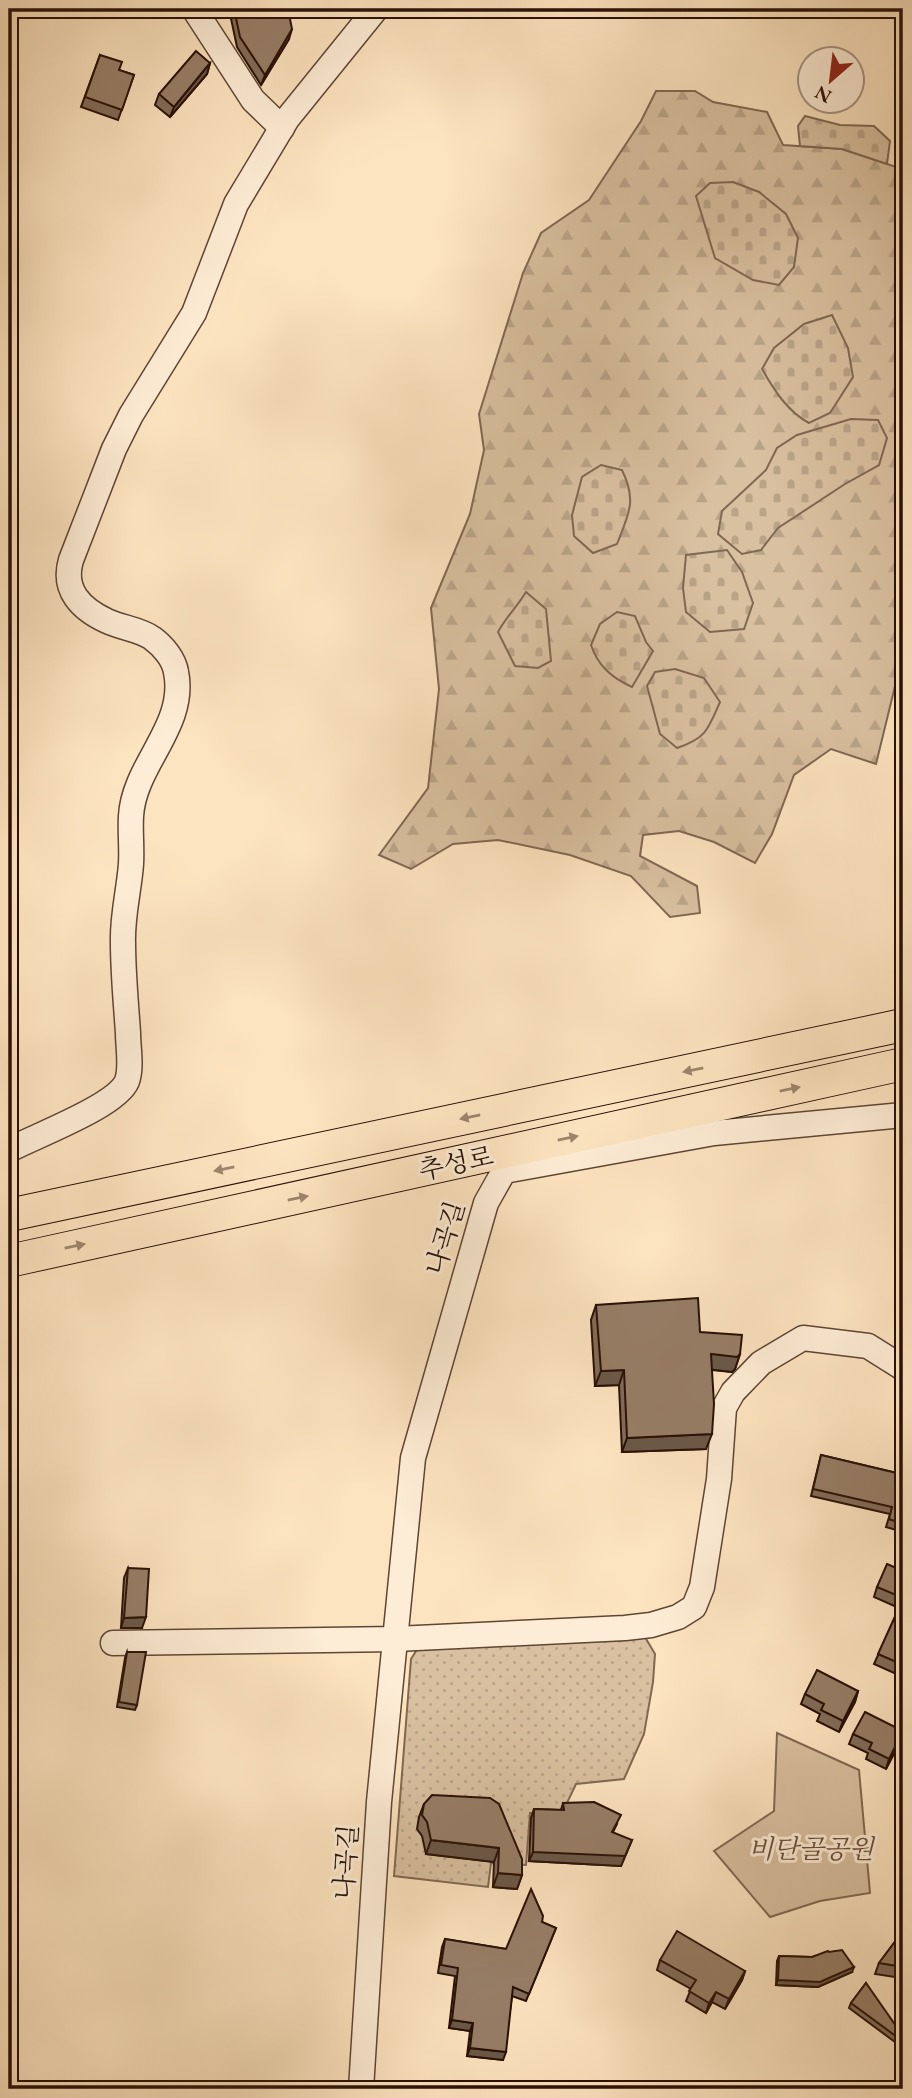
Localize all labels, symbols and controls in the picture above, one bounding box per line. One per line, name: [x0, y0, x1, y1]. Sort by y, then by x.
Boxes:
north arrow: [796, 46, 866, 116]
text: N: [810, 80, 836, 109]
one-way arrow: [682, 1065, 704, 1076]
one-way arrow: [779, 1083, 801, 1094]
one-way arrow: [459, 1112, 481, 1123]
one-way arrow: [557, 1132, 579, 1143]
street label: 추성로: [416, 1139, 496, 1187]
one-way arrow: [213, 1164, 235, 1175]
one-way arrow: [287, 1192, 309, 1203]
street label: 나곡길: [418, 1197, 472, 1279]
one-way arrow: [64, 1241, 86, 1252]
street label: 나곡길: [326, 1823, 366, 1901]
park label: 비단골공원: [748, 1832, 876, 1866]

